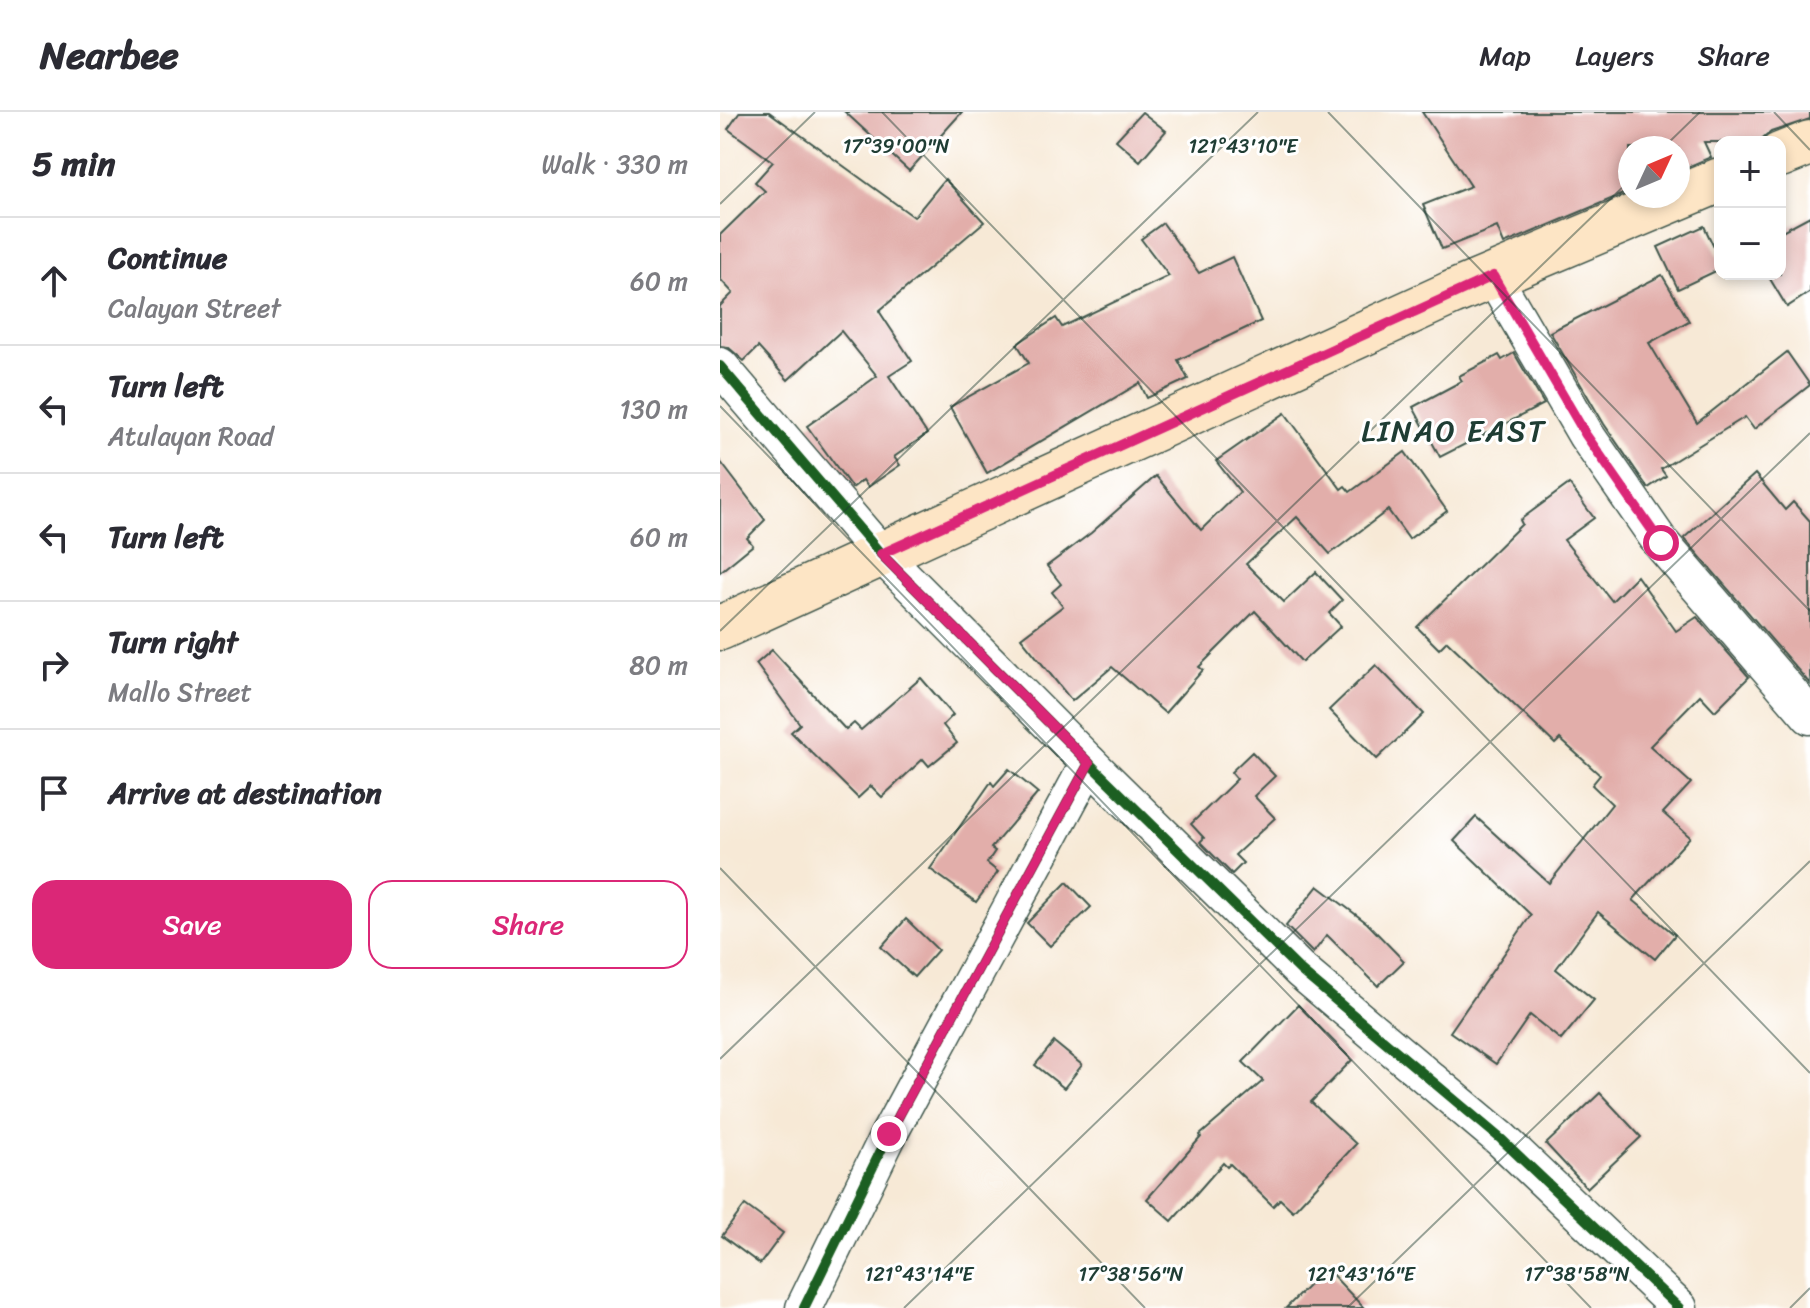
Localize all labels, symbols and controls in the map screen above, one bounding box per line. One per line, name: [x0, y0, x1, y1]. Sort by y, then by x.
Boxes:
text: Nearbee: [40, 22, 179, 89]
text: Map: [1479, 31, 1531, 80]
text: Layers: [1575, 31, 1654, 80]
text: Share: [1698, 31, 1770, 80]
text: 17°39'00"N: [843, 129, 949, 164]
text: 121°43'10"E: [1189, 129, 1299, 164]
text: 5 min: [32, 134, 115, 194]
north arrow: [1618, 136, 1690, 208]
map controls: [1714, 136, 1786, 280]
button: +: [1714, 136, 1786, 208]
text: Walk · 330 m: [541, 141, 688, 187]
button: −: [1714, 208, 1786, 280]
text: Continue: [108, 231, 227, 285]
text: 60 m: [630, 258, 688, 304]
icon: ahead: [32, 259, 76, 303]
text: Calayan Street: [108, 285, 281, 331]
text: Turn left: [108, 359, 224, 413]
text: 130 m: [619, 386, 688, 432]
icon: left: [32, 387, 76, 431]
district label: LINAO EAST: [1361, 404, 1547, 458]
text: Atulayan Road: [108, 413, 274, 459]
text: Turn left: [108, 510, 224, 564]
text: 60 m: [630, 514, 688, 560]
icon: left: [32, 515, 76, 559]
route start: [1643, 525, 1679, 561]
text: Turn right: [108, 615, 238, 669]
text: 80 m: [629, 642, 688, 688]
icon: right: [32, 643, 76, 687]
text: Mallo Street: [108, 669, 252, 715]
text: Arrive at destination: [108, 766, 382, 820]
icon: arrive: [32, 771, 76, 815]
button: Save: [32, 880, 352, 969]
button: Share: [368, 880, 688, 969]
route end: [871, 1116, 907, 1152]
text: 121°43'14"E: [865, 1257, 975, 1292]
text: 17°38'56"N: [1079, 1257, 1184, 1292]
text: 121°43'16"E: [1307, 1257, 1417, 1292]
text: 17°38'58"N: [1524, 1257, 1630, 1292]

